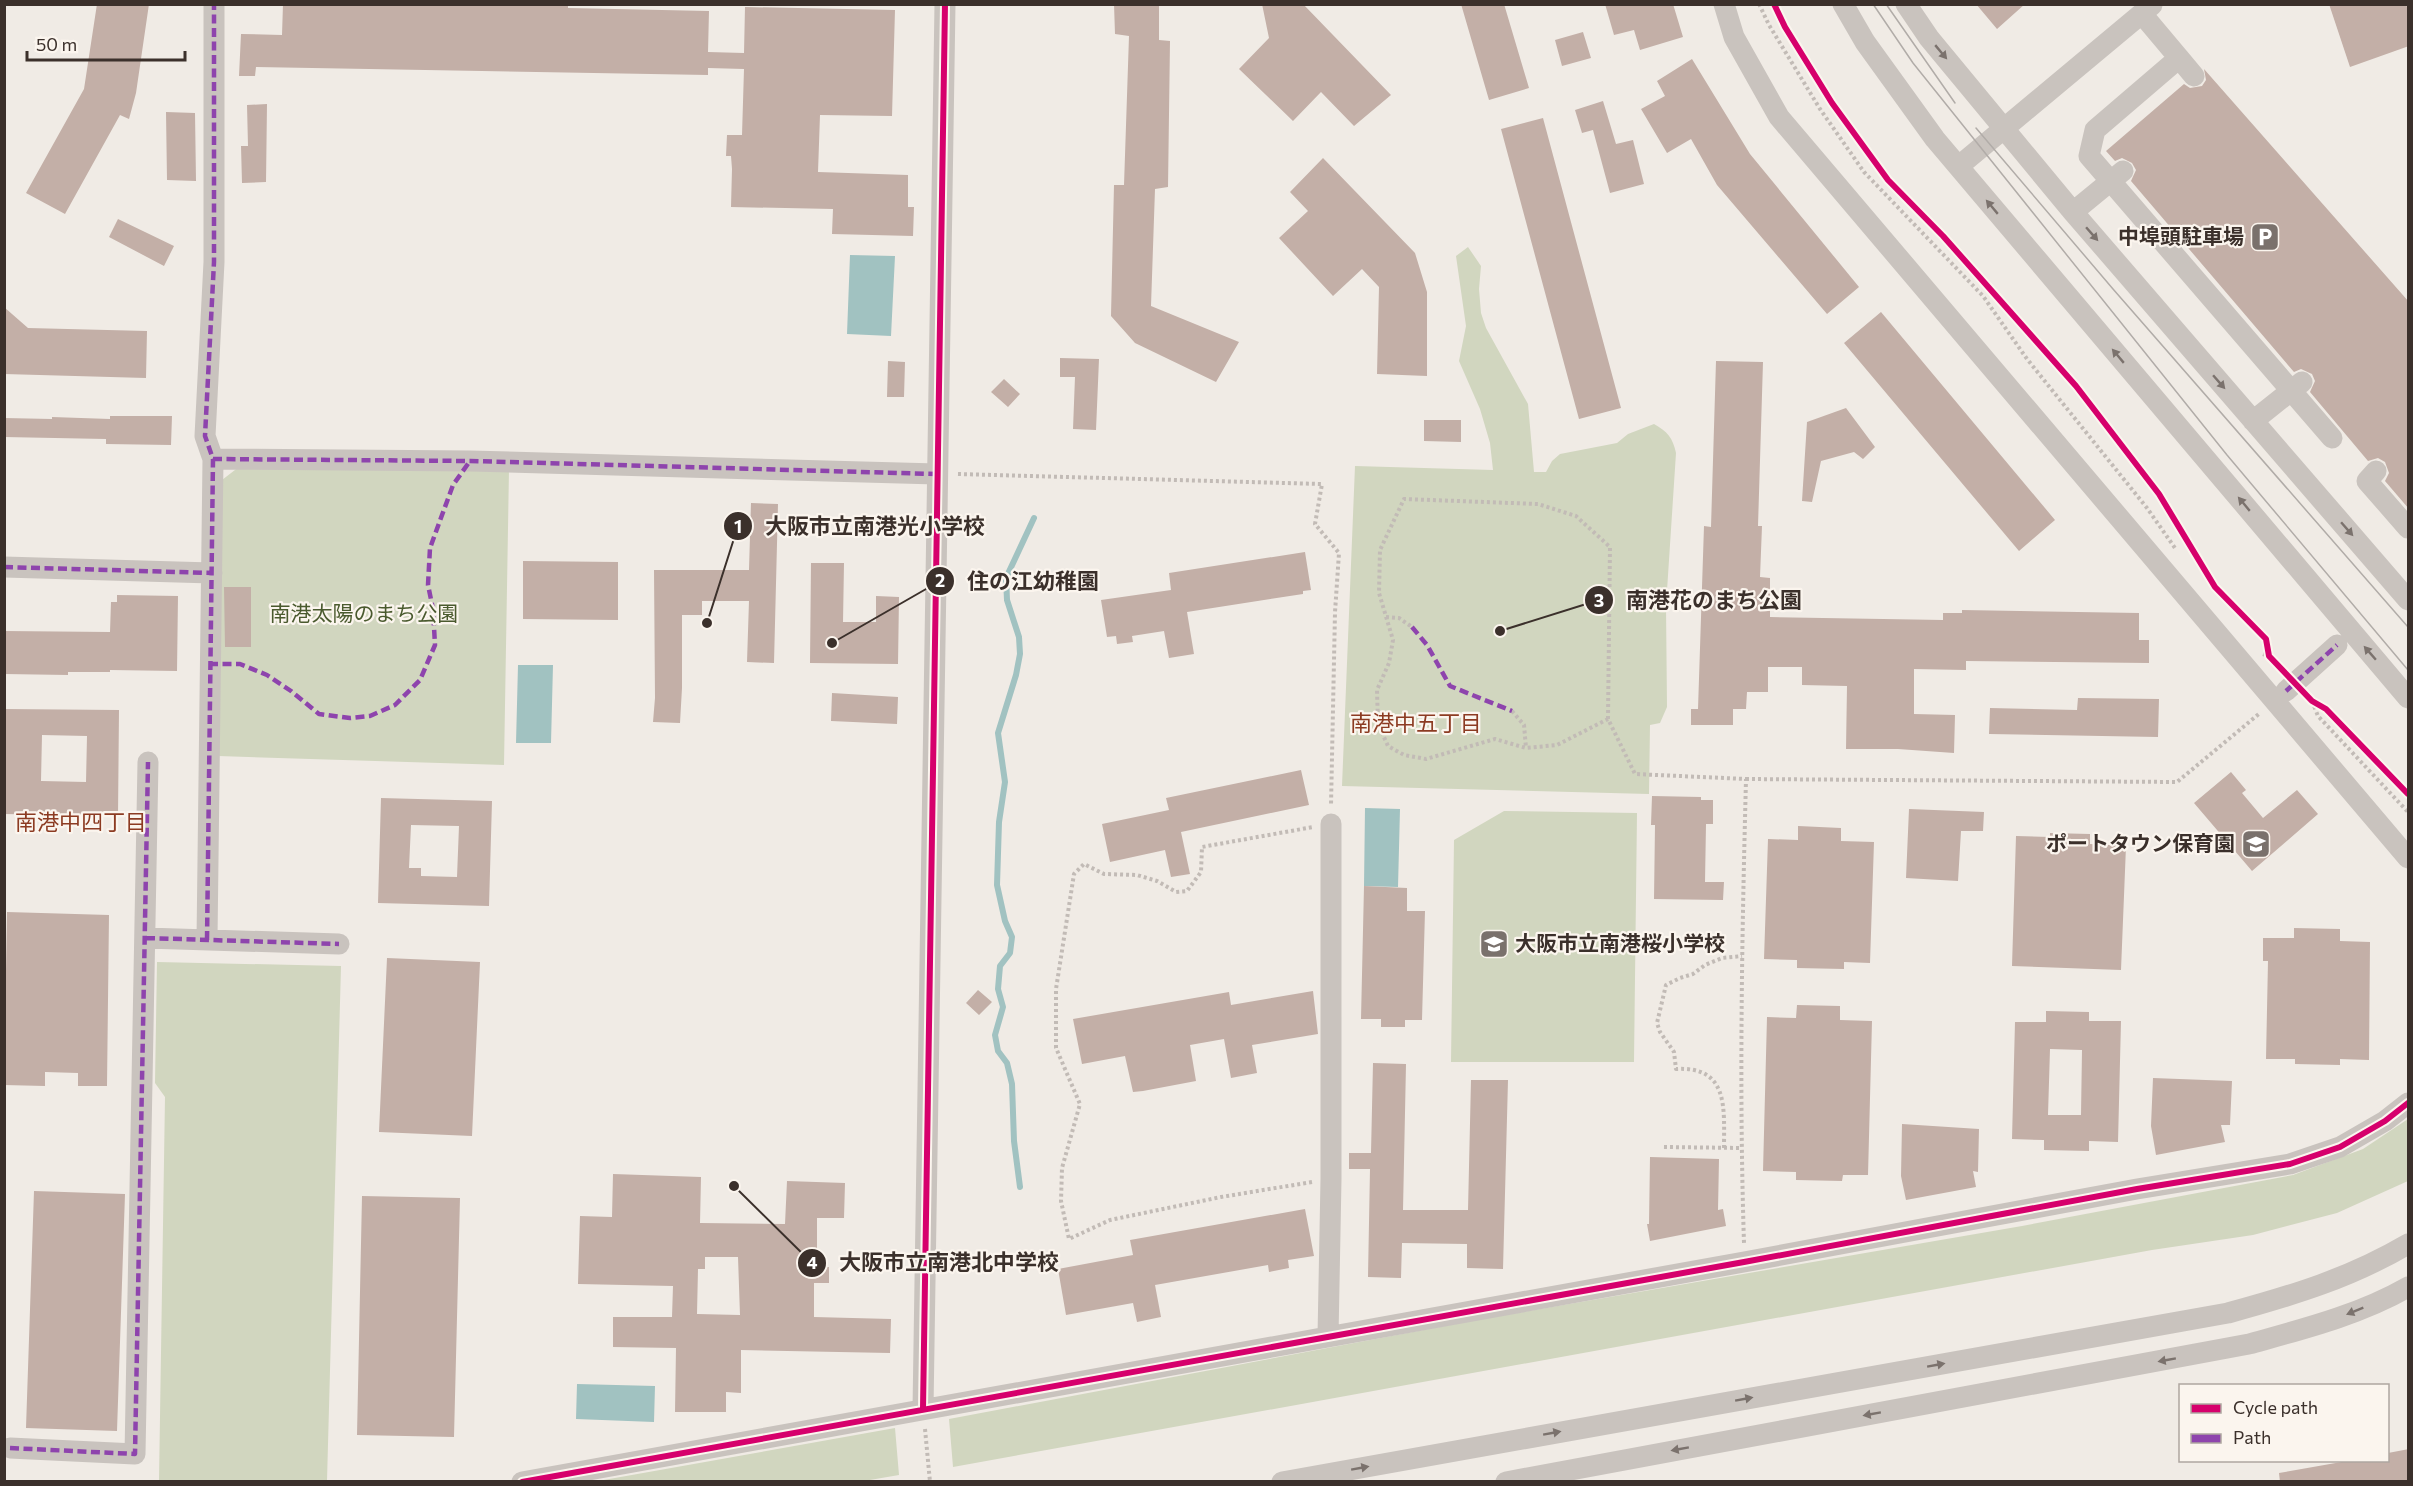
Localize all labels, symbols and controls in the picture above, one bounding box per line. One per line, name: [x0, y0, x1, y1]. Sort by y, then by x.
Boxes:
scale bar: [27, 24, 184, 62]
text: 50 m: [36, 33, 77, 55]
one-way arrow: [1934, 44, 1947, 59]
one-way arrow: [1986, 200, 1999, 215]
parking icon: 中埠頭駐車場: [2249, 221, 2281, 253]
place label: 中埠頭駐車場: [2118, 223, 2244, 248]
one-way arrow: [2085, 226, 2098, 242]
one-way arrow: [2112, 349, 2125, 364]
one-way arrow: [2212, 374, 2225, 389]
one-way arrow: [2238, 497, 2251, 512]
callout: 大阪市立南港光小学校: [723, 506, 997, 546]
text: 大阪市立南港光小学校: [765, 512, 985, 539]
text: 1: [734, 515, 742, 537]
one-way arrow: [2340, 521, 2353, 536]
callout: 住の江幼稚園: [925, 561, 1111, 601]
text: 住の江幼稚園: [967, 567, 1099, 594]
text: 2: [935, 569, 945, 591]
callout: 南港花のまち公園: [1584, 580, 1814, 620]
text: 南港花のまち公園: [1626, 586, 1802, 613]
text: 3: [1594, 589, 1604, 611]
park label: 南港太陽のまち公園: [270, 600, 459, 625]
one-way arrow: [2364, 645, 2377, 661]
district label: 南港中五丁目: [1350, 709, 1482, 736]
district label: 南港中四丁目: [15, 808, 147, 835]
school or university icon: ポートタウン保育園: [2240, 828, 2272, 860]
place label: ポートタウン保育園: [2046, 830, 2235, 855]
school or university icon: 大阪市立南港桜小学校: [1478, 928, 1510, 960]
place label: 大阪市立南港桜小学校: [1515, 930, 1725, 955]
callout: 大阪市立南港北中学校: [797, 1243, 1071, 1283]
text: 大阪市立南港北中学校: [839, 1248, 1059, 1275]
text: 4: [806, 1251, 818, 1273]
one-way arrow: [2346, 1306, 2364, 1316]
one-way arrow: [2157, 1355, 2176, 1364]
one-way arrow: [1926, 1360, 1945, 1369]
legend: [2179, 1384, 2389, 1462]
one-way arrow: [1734, 1394, 1753, 1403]
text: Cycle path: [2233, 1396, 2318, 1418]
one-way arrow: [1862, 1410, 1881, 1419]
text: Path: [2233, 1426, 2271, 1448]
one-way arrow: [1542, 1429, 1561, 1438]
one-way arrow: [1671, 1445, 1690, 1454]
one-way arrow: [1351, 1463, 1370, 1472]

